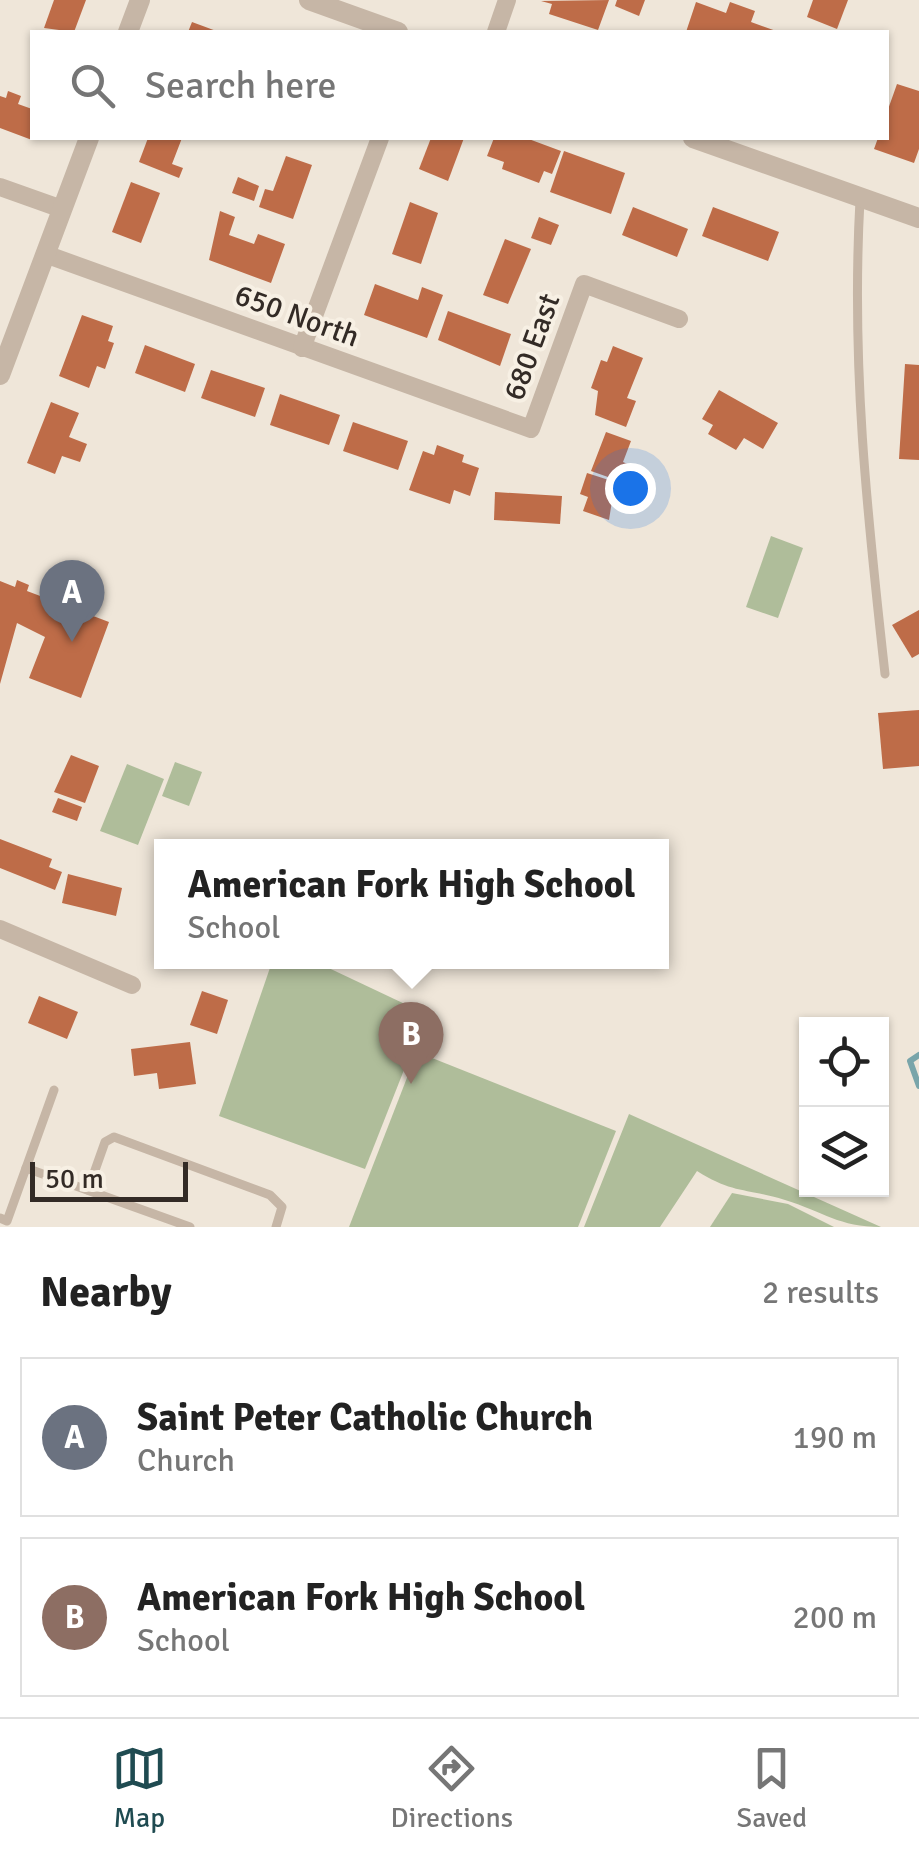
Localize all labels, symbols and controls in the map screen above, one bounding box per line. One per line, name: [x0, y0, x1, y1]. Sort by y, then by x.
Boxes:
search box: [30, 30, 889, 140]
icon: search: [65, 58, 120, 113]
text: Search here: [145, 62, 337, 109]
street label: 650 North: [230, 276, 364, 356]
street label: 680 East: [496, 289, 568, 405]
your location: [605, 463, 656, 514]
pin: A: [40, 560, 104, 642]
popup: [154, 839, 669, 969]
text: American Fork High School: [187, 861, 636, 908]
text: School: [187, 908, 280, 947]
pin: B: [378, 1002, 444, 1084]
map controls: [799, 1017, 889, 1197]
button: locate: [799, 1017, 889, 1107]
button: layers: [799, 1107, 889, 1197]
scale bar: [30, 1157, 188, 1202]
text: 50 m: [45, 1162, 104, 1196]
text: Nearby: [40, 1267, 172, 1318]
text: 2 results: [762, 1273, 879, 1312]
text: Saint Peter Catholic Church: [137, 1394, 593, 1441]
text: A: [64, 1418, 85, 1457]
text: 190 m: [793, 1418, 877, 1457]
text: Church: [137, 1441, 235, 1480]
text: American Fork High School: [137, 1574, 585, 1621]
text: B: [65, 1598, 84, 1637]
text: 200 m: [793, 1598, 877, 1637]
text: School: [137, 1621, 230, 1660]
tab: Map: [112, 1741, 167, 1835]
tab: Directions: [391, 1741, 513, 1835]
tab: Saved: [737, 1741, 807, 1835]

